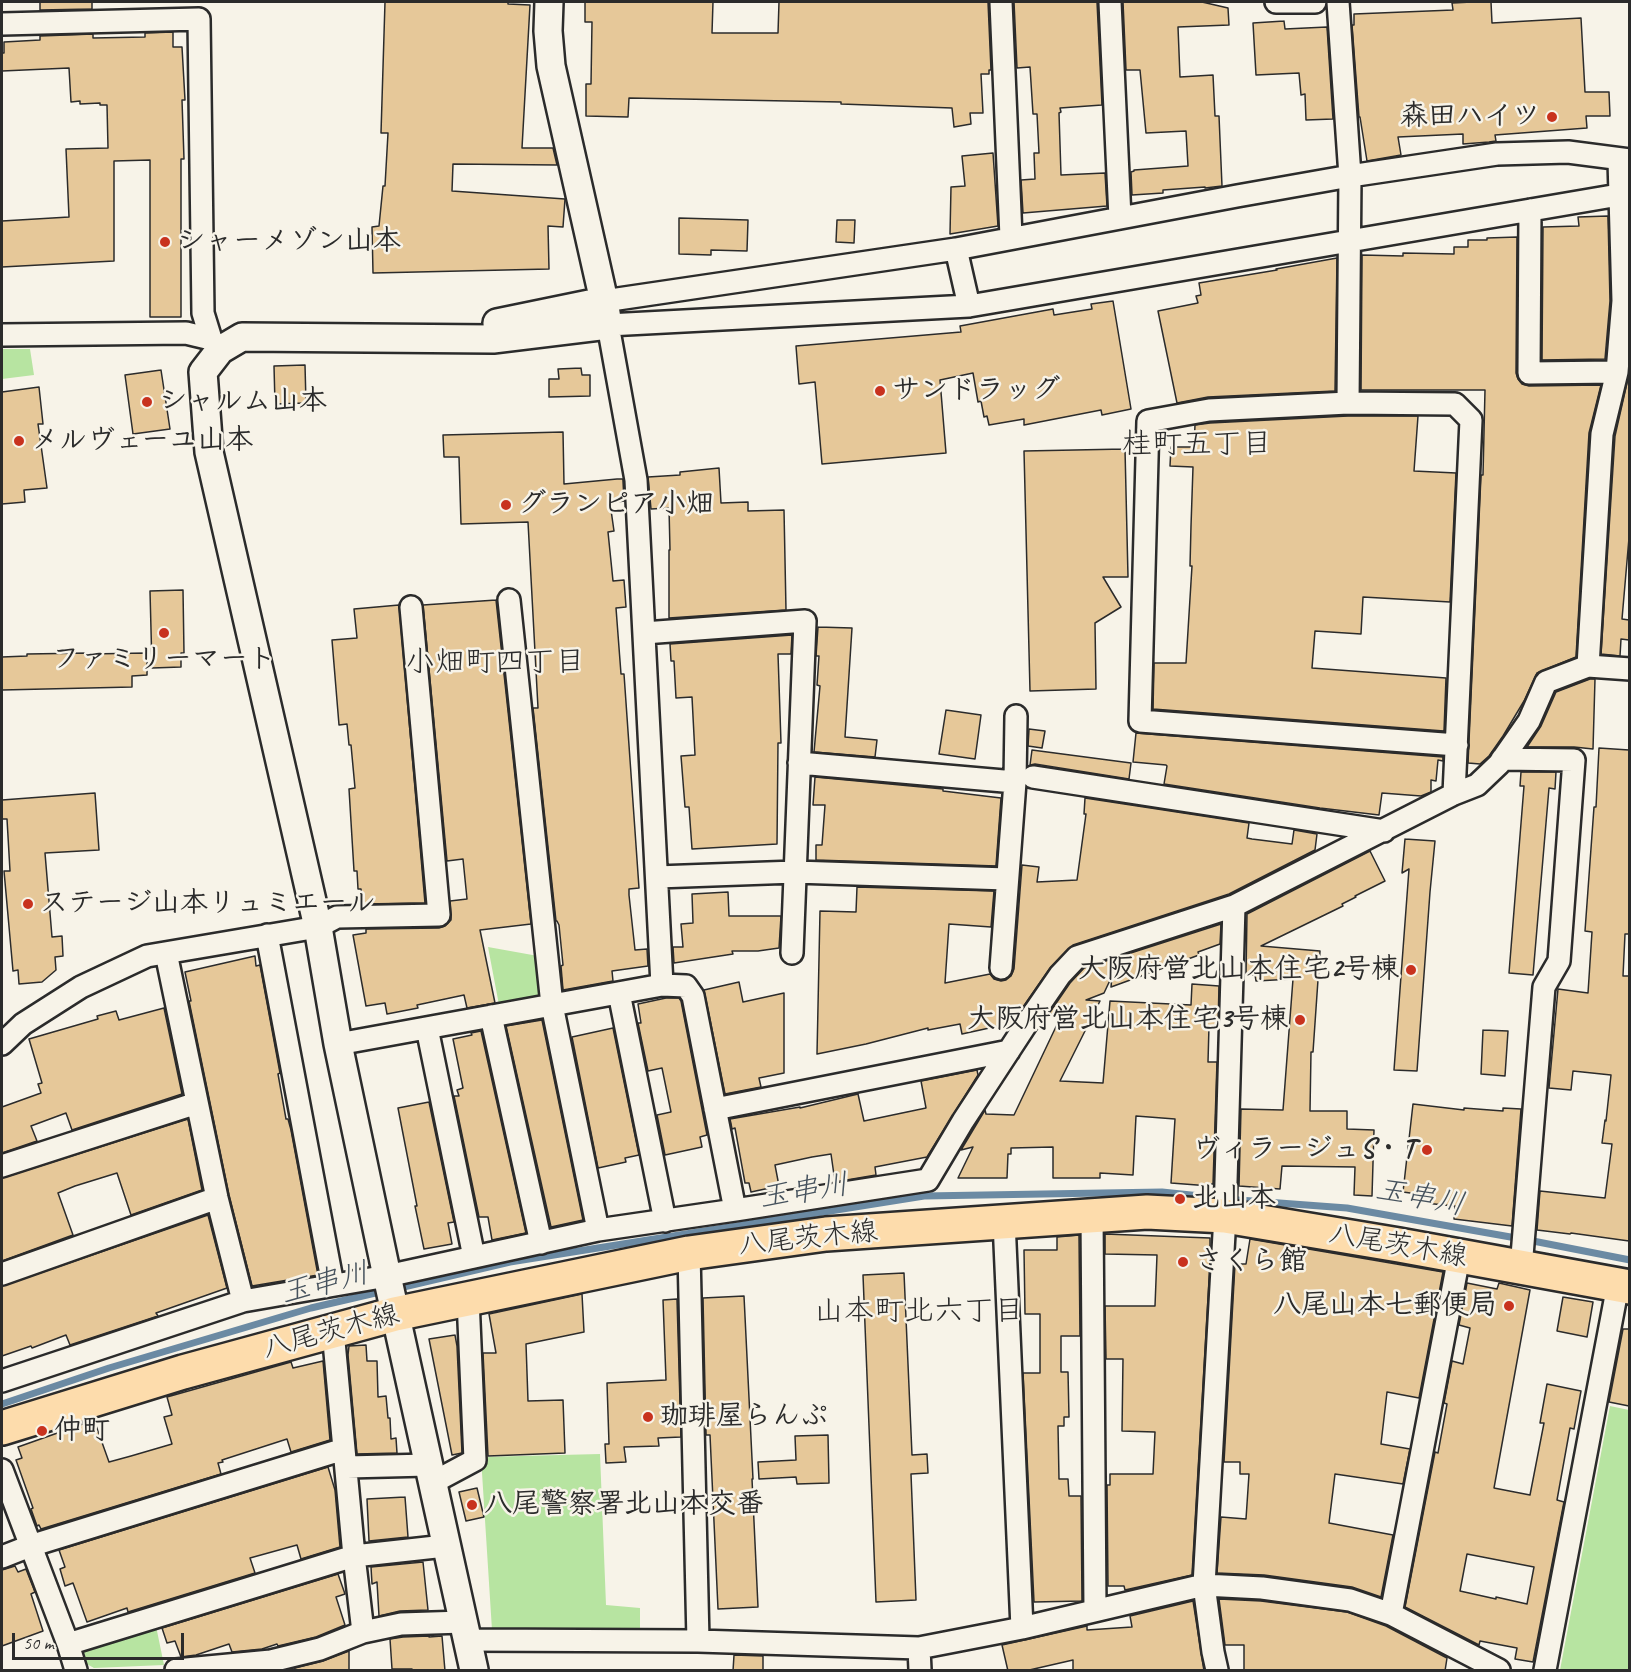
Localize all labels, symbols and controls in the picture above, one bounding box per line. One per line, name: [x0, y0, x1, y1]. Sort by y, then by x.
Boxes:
place label: 森田ハイツ: [1400, 100, 1540, 134]
marker: 森田ハイツ: [1545, 110, 1559, 124]
place label: シャーメゾン山本: [177, 225, 401, 259]
marker: シャーメゾン山本: [158, 235, 172, 249]
place label: サンドラッグ: [892, 374, 1060, 408]
marker: サンドラッグ: [873, 384, 887, 398]
place label: シャルム山本: [159, 385, 327, 419]
marker: シャルム山本: [140, 395, 154, 409]
place label: メルヴェーユ山本: [31, 424, 253, 458]
district label: 桂町五丁目: [1122, 427, 1272, 463]
marker: メルヴェーユ山本: [12, 434, 26, 448]
place label: グランピア小畑: [518, 488, 714, 522]
marker: グランピア小畑: [499, 498, 513, 512]
marker: ファミリーマート: [157, 626, 171, 640]
place label: ファミリーマート: [52, 643, 276, 677]
district label: 小畑町四丁目: [405, 645, 585, 681]
place label: ステージ山本リュミエール: [40, 887, 375, 921]
marker: ステージ山本リュミエール: [21, 897, 35, 911]
place label: 大阪府営北山本住宅2号棟: [1078, 953, 1399, 987]
marker: 大阪府営北山本住宅2号棟: [1404, 963, 1418, 977]
place label: 大阪府営北山本住宅3号棟: [967, 1003, 1288, 1037]
marker: 大阪府営北山本住宅3号棟: [1293, 1013, 1307, 1027]
place label: ヴィラージュS・T: [1192, 1133, 1415, 1167]
marker: ヴィラージュS・T: [1420, 1143, 1434, 1157]
water label: 玉串川: [757, 1167, 851, 1217]
water label: 玉串川: [1372, 1172, 1468, 1224]
place label: 北山本: [1192, 1182, 1276, 1216]
marker: 北山本: [1173, 1192, 1187, 1206]
street label: 八尾茨木線: [737, 1215, 879, 1263]
street label: 八尾茨木線: [1326, 1217, 1470, 1275]
place label: さくら館: [1195, 1245, 1307, 1279]
marker: さくら館: [1176, 1255, 1190, 1269]
water label: 玉串川: [277, 1256, 373, 1312]
place label: 八尾山本七郵便局: [1273, 1289, 1497, 1323]
district label: 山本町北六丁目: [814, 1294, 1024, 1330]
street label: 八尾茨木線: [259, 1298, 403, 1366]
marker: 八尾山本七郵便局: [1502, 1299, 1516, 1313]
place label: 珈琲屋らんぷ: [660, 1400, 828, 1434]
marker: 珈琲屋らんぷ: [641, 1410, 655, 1424]
place label: 仲町: [54, 1414, 110, 1448]
marker: 仲町: [35, 1424, 49, 1438]
place label: 八尾警察署北山本交番: [484, 1488, 764, 1522]
marker: 八尾警察署北山本交番: [465, 1498, 479, 1512]
scale bar: [15, 1621, 188, 1659]
text: 50 m: [23, 1632, 54, 1654]

